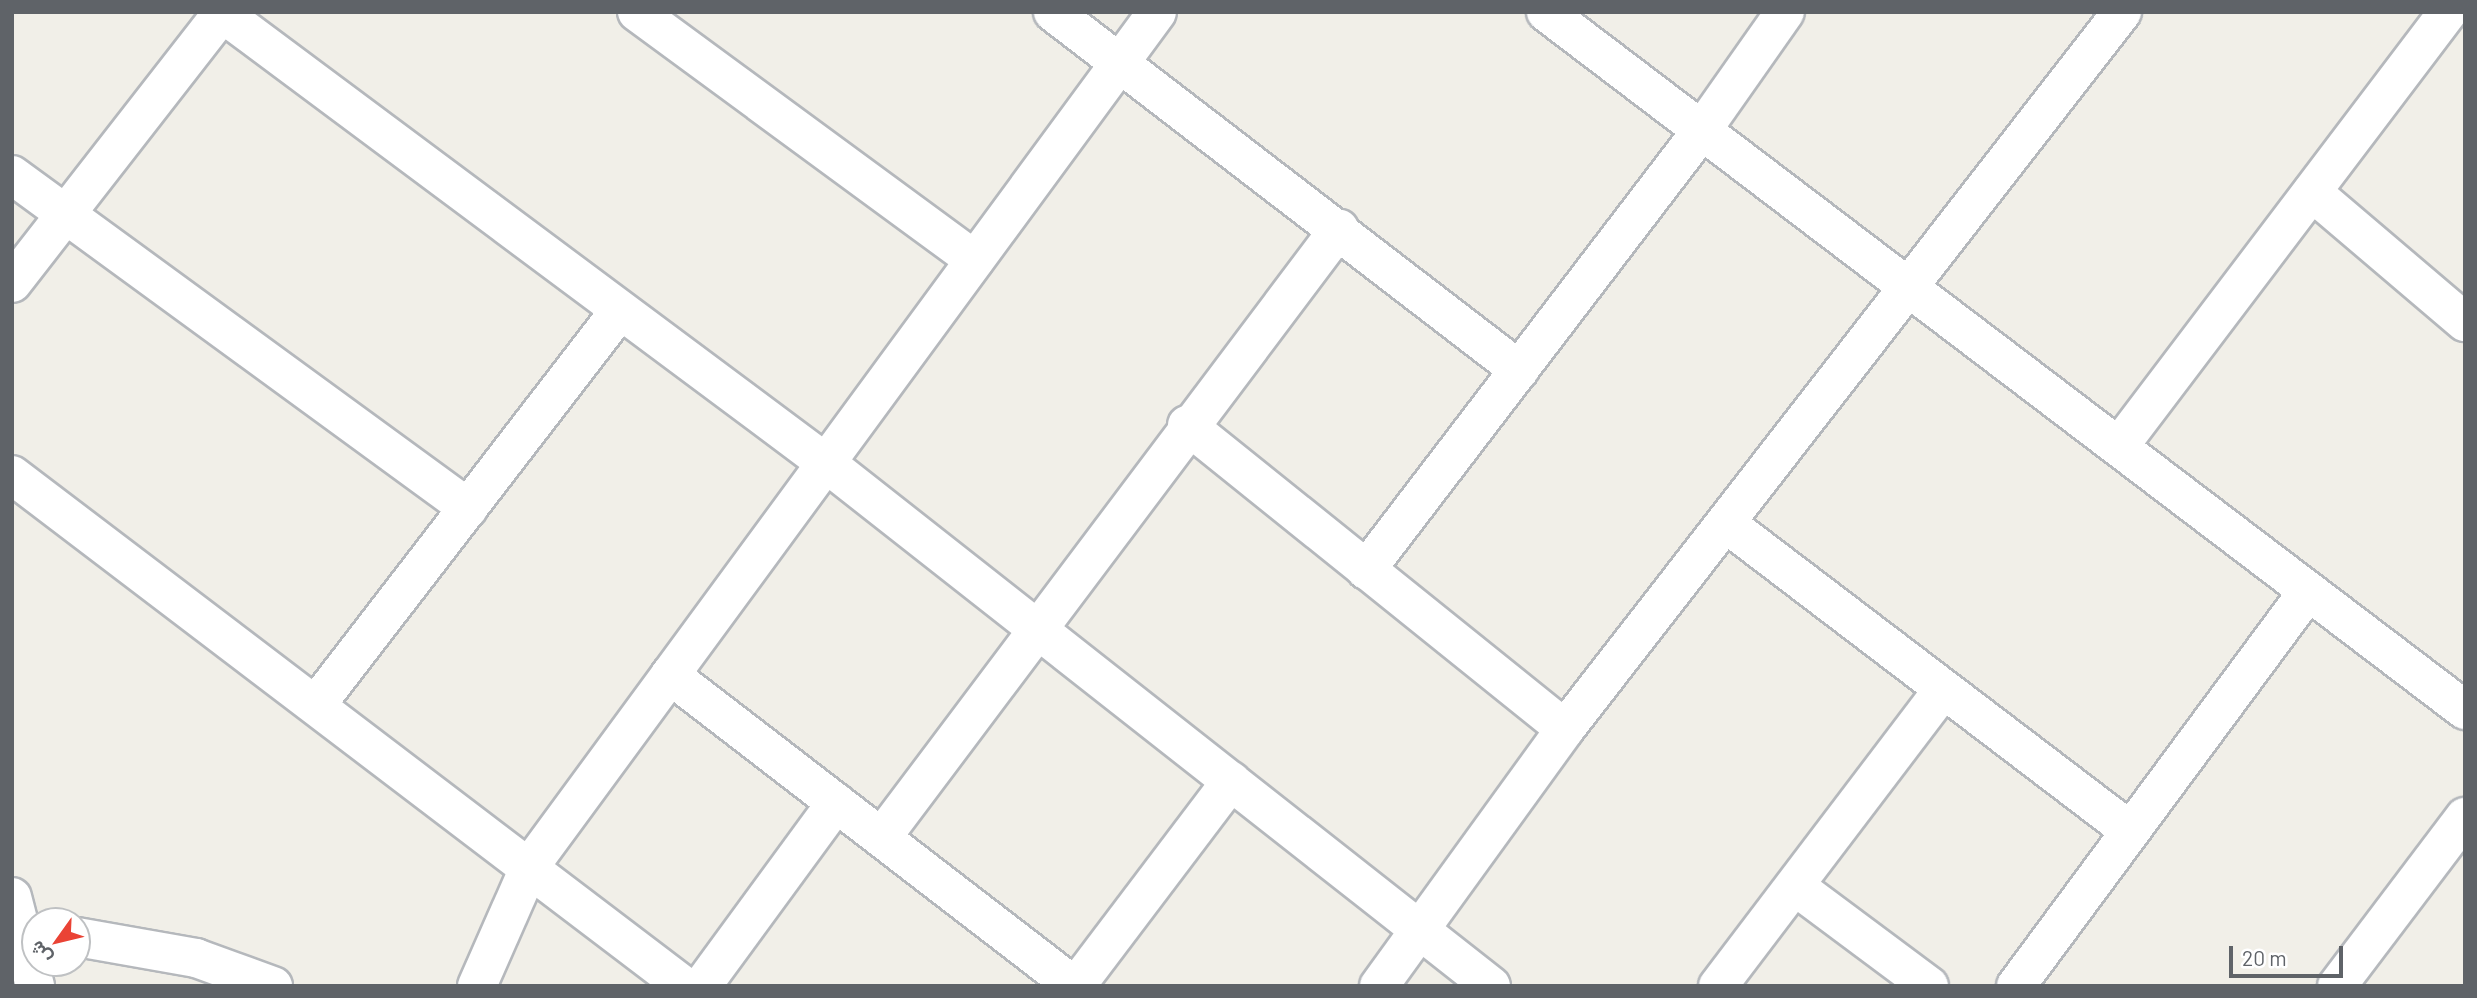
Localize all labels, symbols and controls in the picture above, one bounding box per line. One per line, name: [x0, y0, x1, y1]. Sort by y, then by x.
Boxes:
north arrow: [21, 907, 91, 977]
scale bar: [2232, 932, 2346, 976]
text: ش: [24, 937, 56, 969]
text: 20 m: [2242, 945, 2287, 970]

